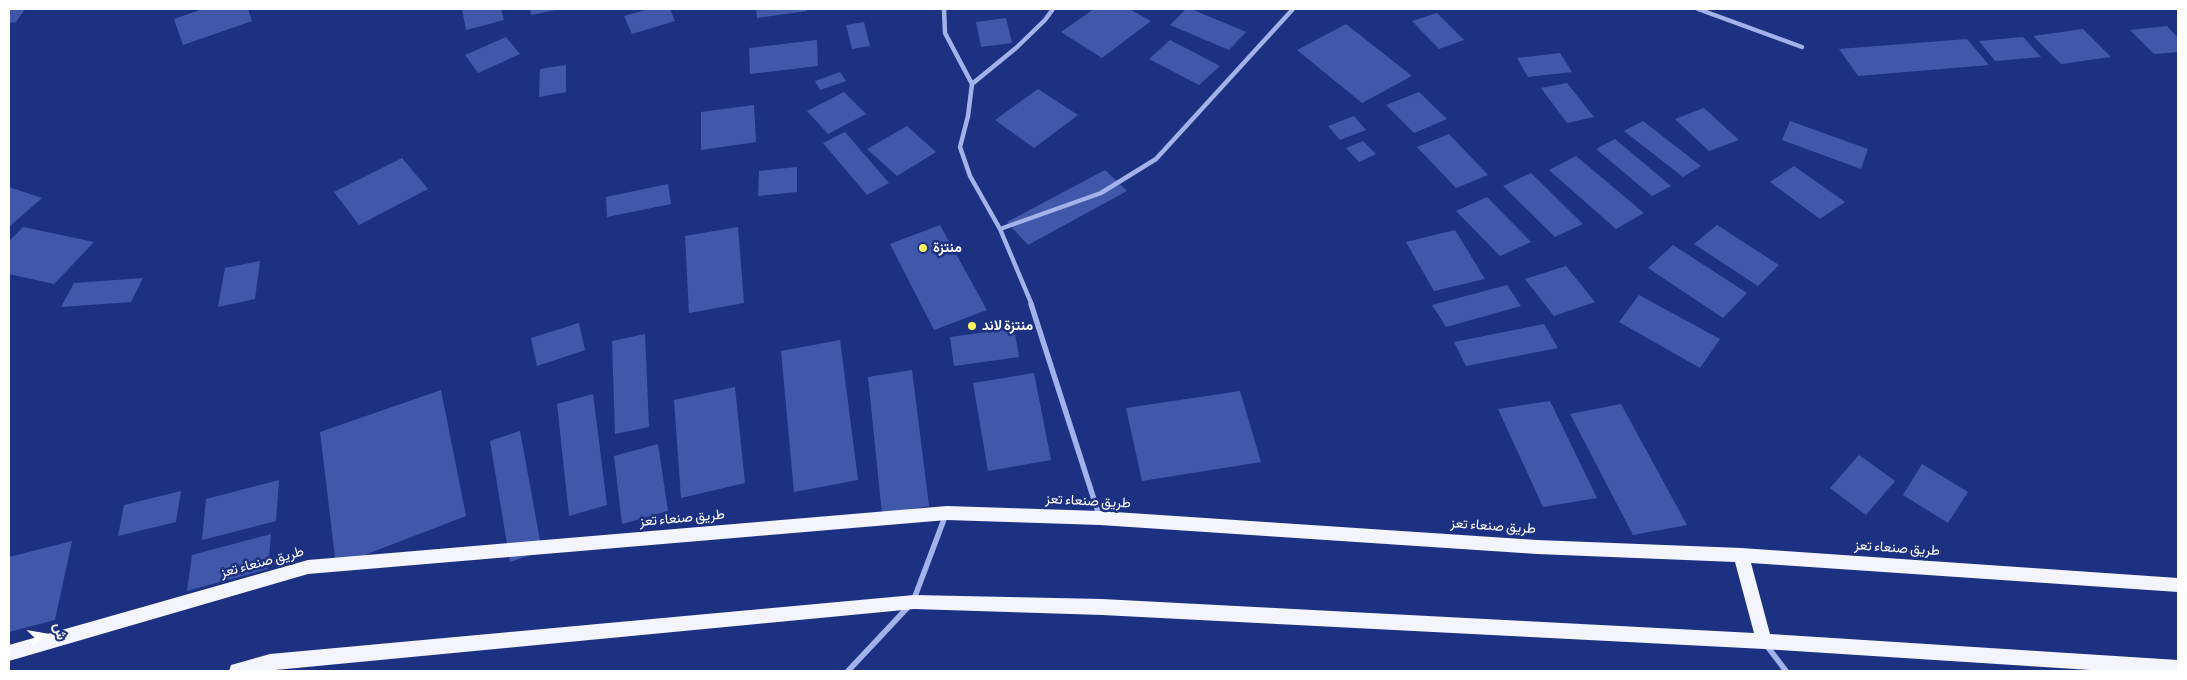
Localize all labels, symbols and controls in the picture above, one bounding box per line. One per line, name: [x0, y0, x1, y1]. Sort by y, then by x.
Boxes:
place label: منتزة: [933, 240, 962, 256]
marker: منتزة: [917, 242, 929, 254]
place label: منتزة لاند: [982, 318, 1033, 334]
marker: منتزة لاند: [966, 320, 978, 332]
street label: طريق صنعاء تعز: [1045, 490, 1131, 512]
street label: طريق صنعاء تعز: [639, 506, 725, 530]
street label: طريق صنعاء تعز: [1450, 515, 1536, 537]
street label: طريق صنعاء تعز: [1854, 537, 1940, 559]
street label: طريق صنعاء تعز: [218, 543, 306, 581]
north arrow: [20, 610, 70, 660]
text: ش: [51, 622, 68, 641]

